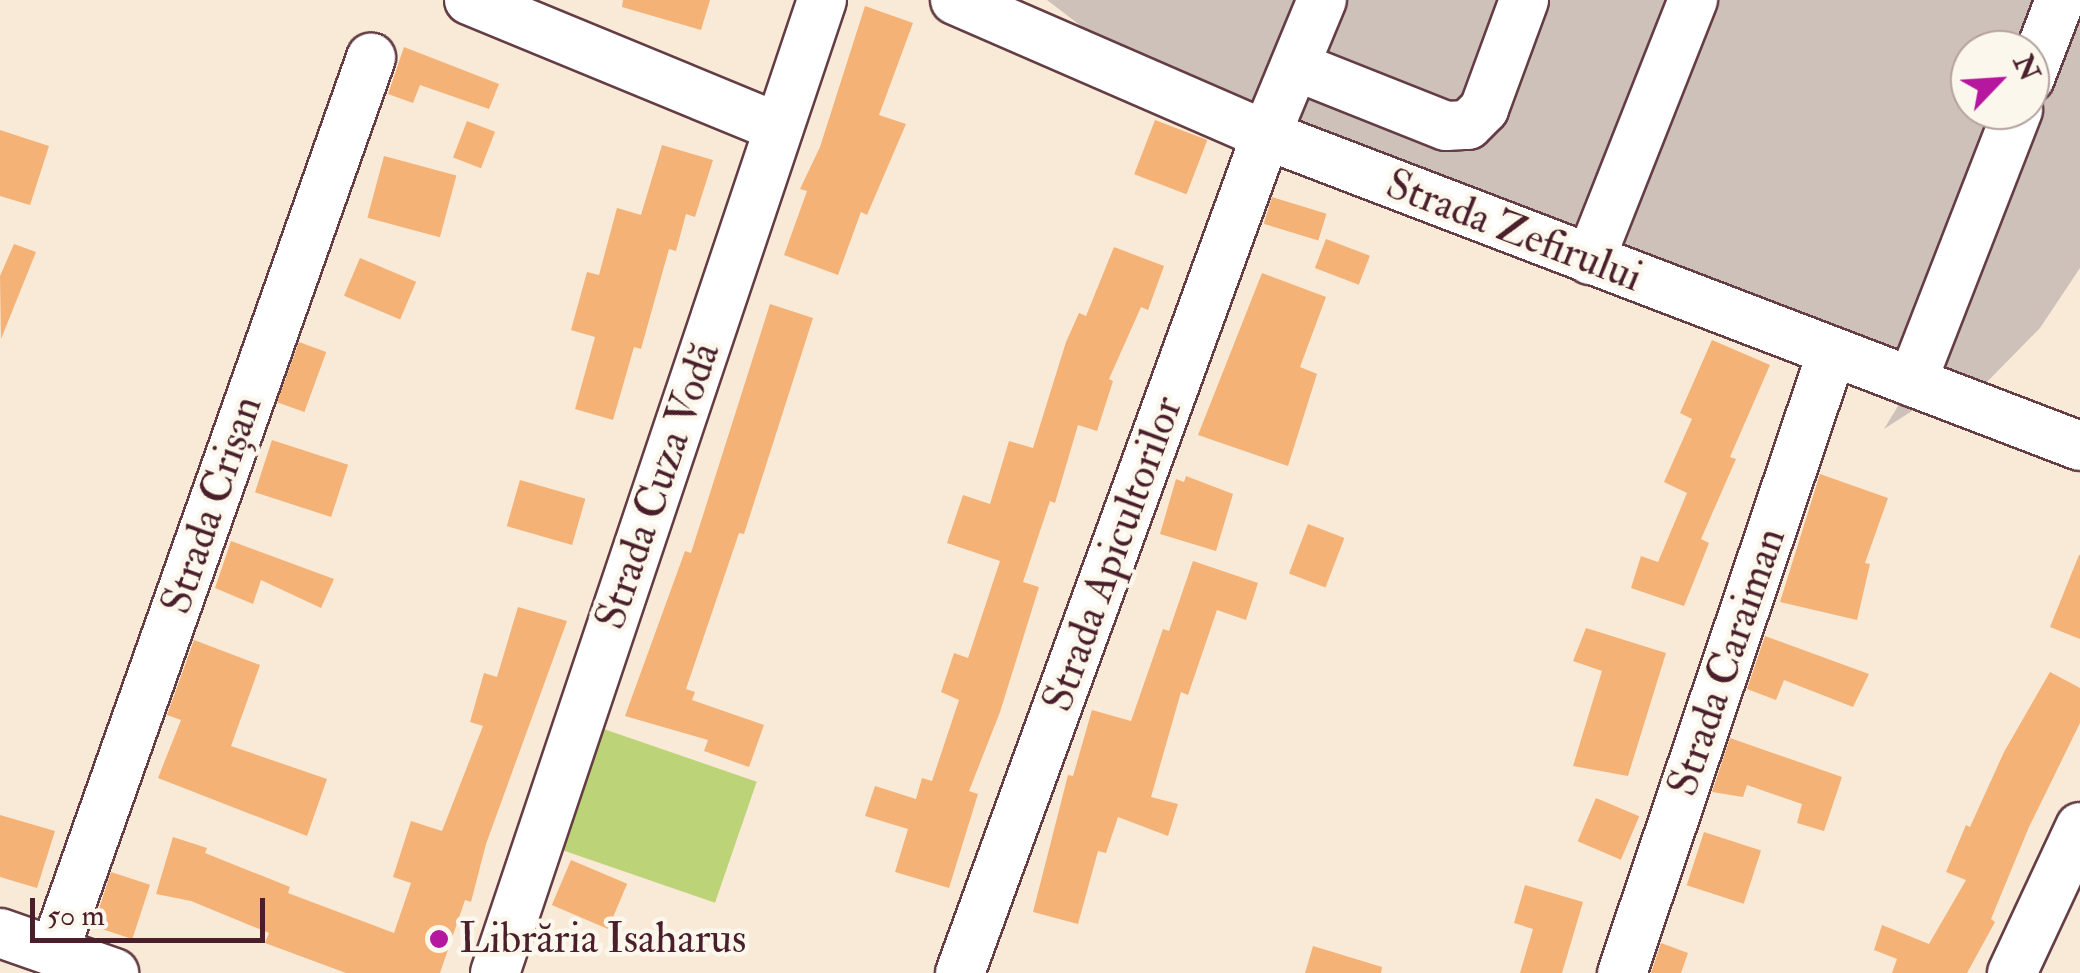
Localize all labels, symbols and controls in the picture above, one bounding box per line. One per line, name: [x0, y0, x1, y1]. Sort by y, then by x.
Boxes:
north arrow: [1950, 30, 2050, 130]
text: N: [2005, 49, 2047, 87]
street label: Strada Zefirului: [1379, 159, 1649, 303]
street label: Strada Cuza Vodă: [585, 336, 731, 636]
street label: Strada Crișan: [151, 389, 273, 621]
street label: Strada Apicultorilor: [1033, 390, 1193, 718]
street label: Strada Caraiman: [1658, 521, 1796, 803]
scale bar: [35, 878, 270, 940]
text: 50 m: [47, 897, 105, 934]
place label: Librăria Isaharus: [459, 914, 746, 964]
marker: Librăria Isaharus: [428, 928, 450, 950]

